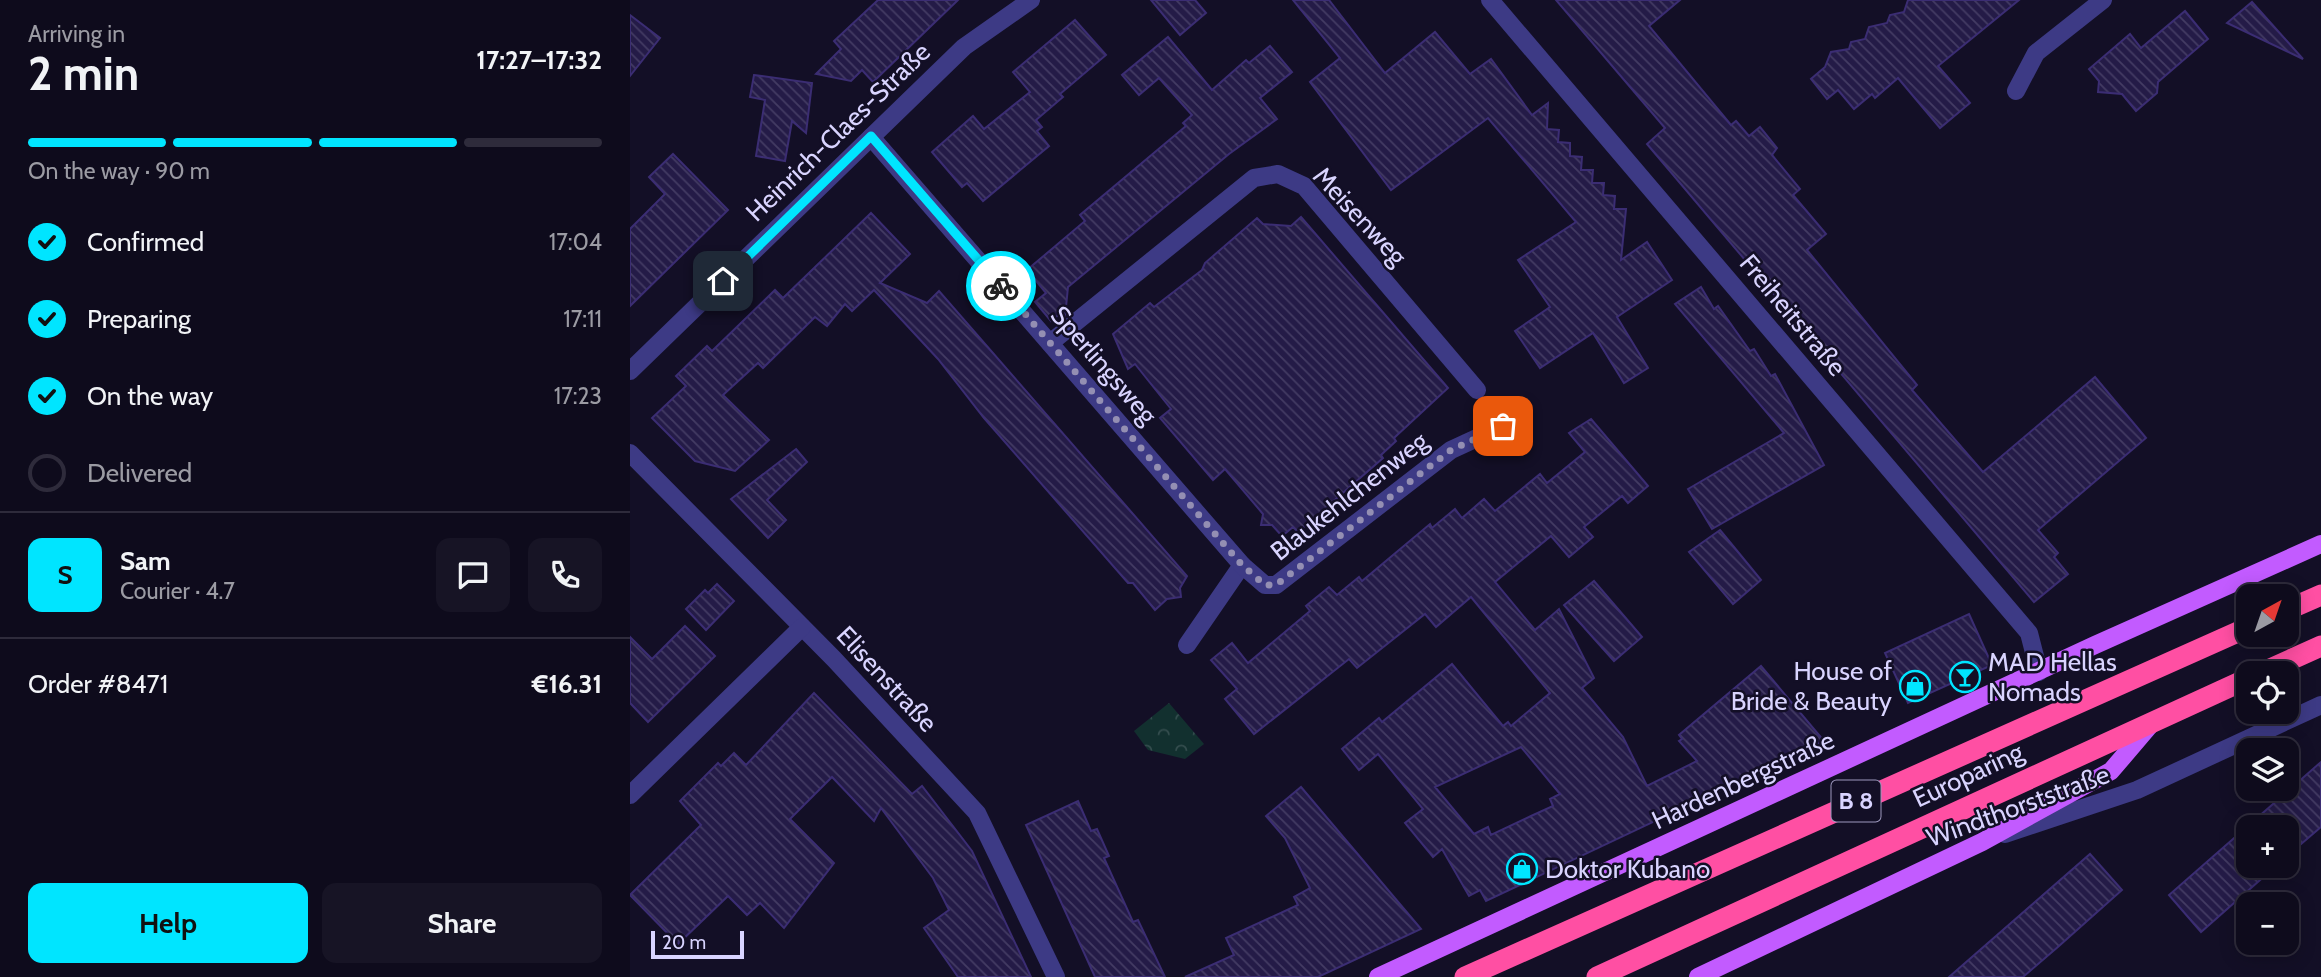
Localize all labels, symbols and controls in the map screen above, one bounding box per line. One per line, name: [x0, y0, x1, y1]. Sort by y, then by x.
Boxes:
text: Arriving in: [28, 20, 125, 48]
street label: Heinrich-Claes-Straße: [739, 36, 937, 228]
text: 17:27–17:32: [476, 44, 602, 76]
text: 2 min: [28, 46, 139, 102]
text: On the way · 90 m: [28, 157, 210, 185]
street label: Meisenweg: [1306, 160, 1414, 273]
icon: check: [28, 223, 66, 261]
text: Confirmed: [87, 226, 204, 258]
text: 17:04: [549, 228, 602, 256]
street label: Freiheitstraße: [1733, 248, 1853, 382]
pin: [693, 251, 753, 311]
courier: [966, 251, 1036, 321]
icon: home: [704, 262, 742, 300]
icon: bike: [982, 267, 1020, 305]
street label: Sperlingsweg: [1044, 299, 1165, 431]
icon: check: [28, 300, 66, 338]
text: Preparing: [87, 303, 191, 335]
text: 17:11: [563, 305, 602, 333]
icon: check: [28, 377, 66, 415]
text: On the way: [87, 380, 213, 412]
text: 17:23: [554, 382, 602, 410]
pin: [1473, 396, 1533, 456]
icon: bag: [1484, 407, 1522, 445]
street label: Blaukehlchenweg: [1264, 424, 1435, 567]
text: Delivered: [87, 457, 192, 489]
button: chat: [436, 538, 510, 612]
button: phone: [528, 538, 602, 612]
text: Sam: [120, 545, 171, 577]
text: S: [57, 559, 73, 591]
text: Courier · 4.7: [120, 577, 235, 605]
north arrow: [2236, 584, 2300, 648]
map controls: [2236, 584, 2299, 955]
street label: Elisenstraße: [830, 619, 944, 739]
place label: MAD Hellas Nomads: [1988, 646, 2117, 708]
place label: House of Bride & Beauty: [1731, 655, 1892, 717]
bar icon: MAD Hellas Nomads: [1948, 660, 1982, 694]
button: locate: [2236, 661, 2299, 724]
text: Order #8471: [28, 668, 168, 700]
text: €16.31: [532, 668, 602, 700]
shop icon: House of Bride & Beauty: [1898, 669, 1932, 703]
street label: Hardenbergstraße: [1647, 724, 1839, 836]
street label: Europaring: [1908, 735, 2029, 814]
button: layers: [2236, 738, 2299, 801]
street label: Windthorststraße: [1922, 758, 2114, 854]
road number: B 8: [1832, 780, 1880, 822]
button: +: [2236, 815, 2299, 878]
shop icon: Doktor Kubano: [1505, 852, 1539, 886]
place label: Doktor Kubano: [1545, 853, 1710, 885]
button: Help: [28, 883, 308, 963]
button: Share: [322, 883, 602, 963]
button: −: [2236, 892, 2299, 955]
scale bar: [651, 928, 744, 960]
text: 20 m: [662, 931, 706, 954]

